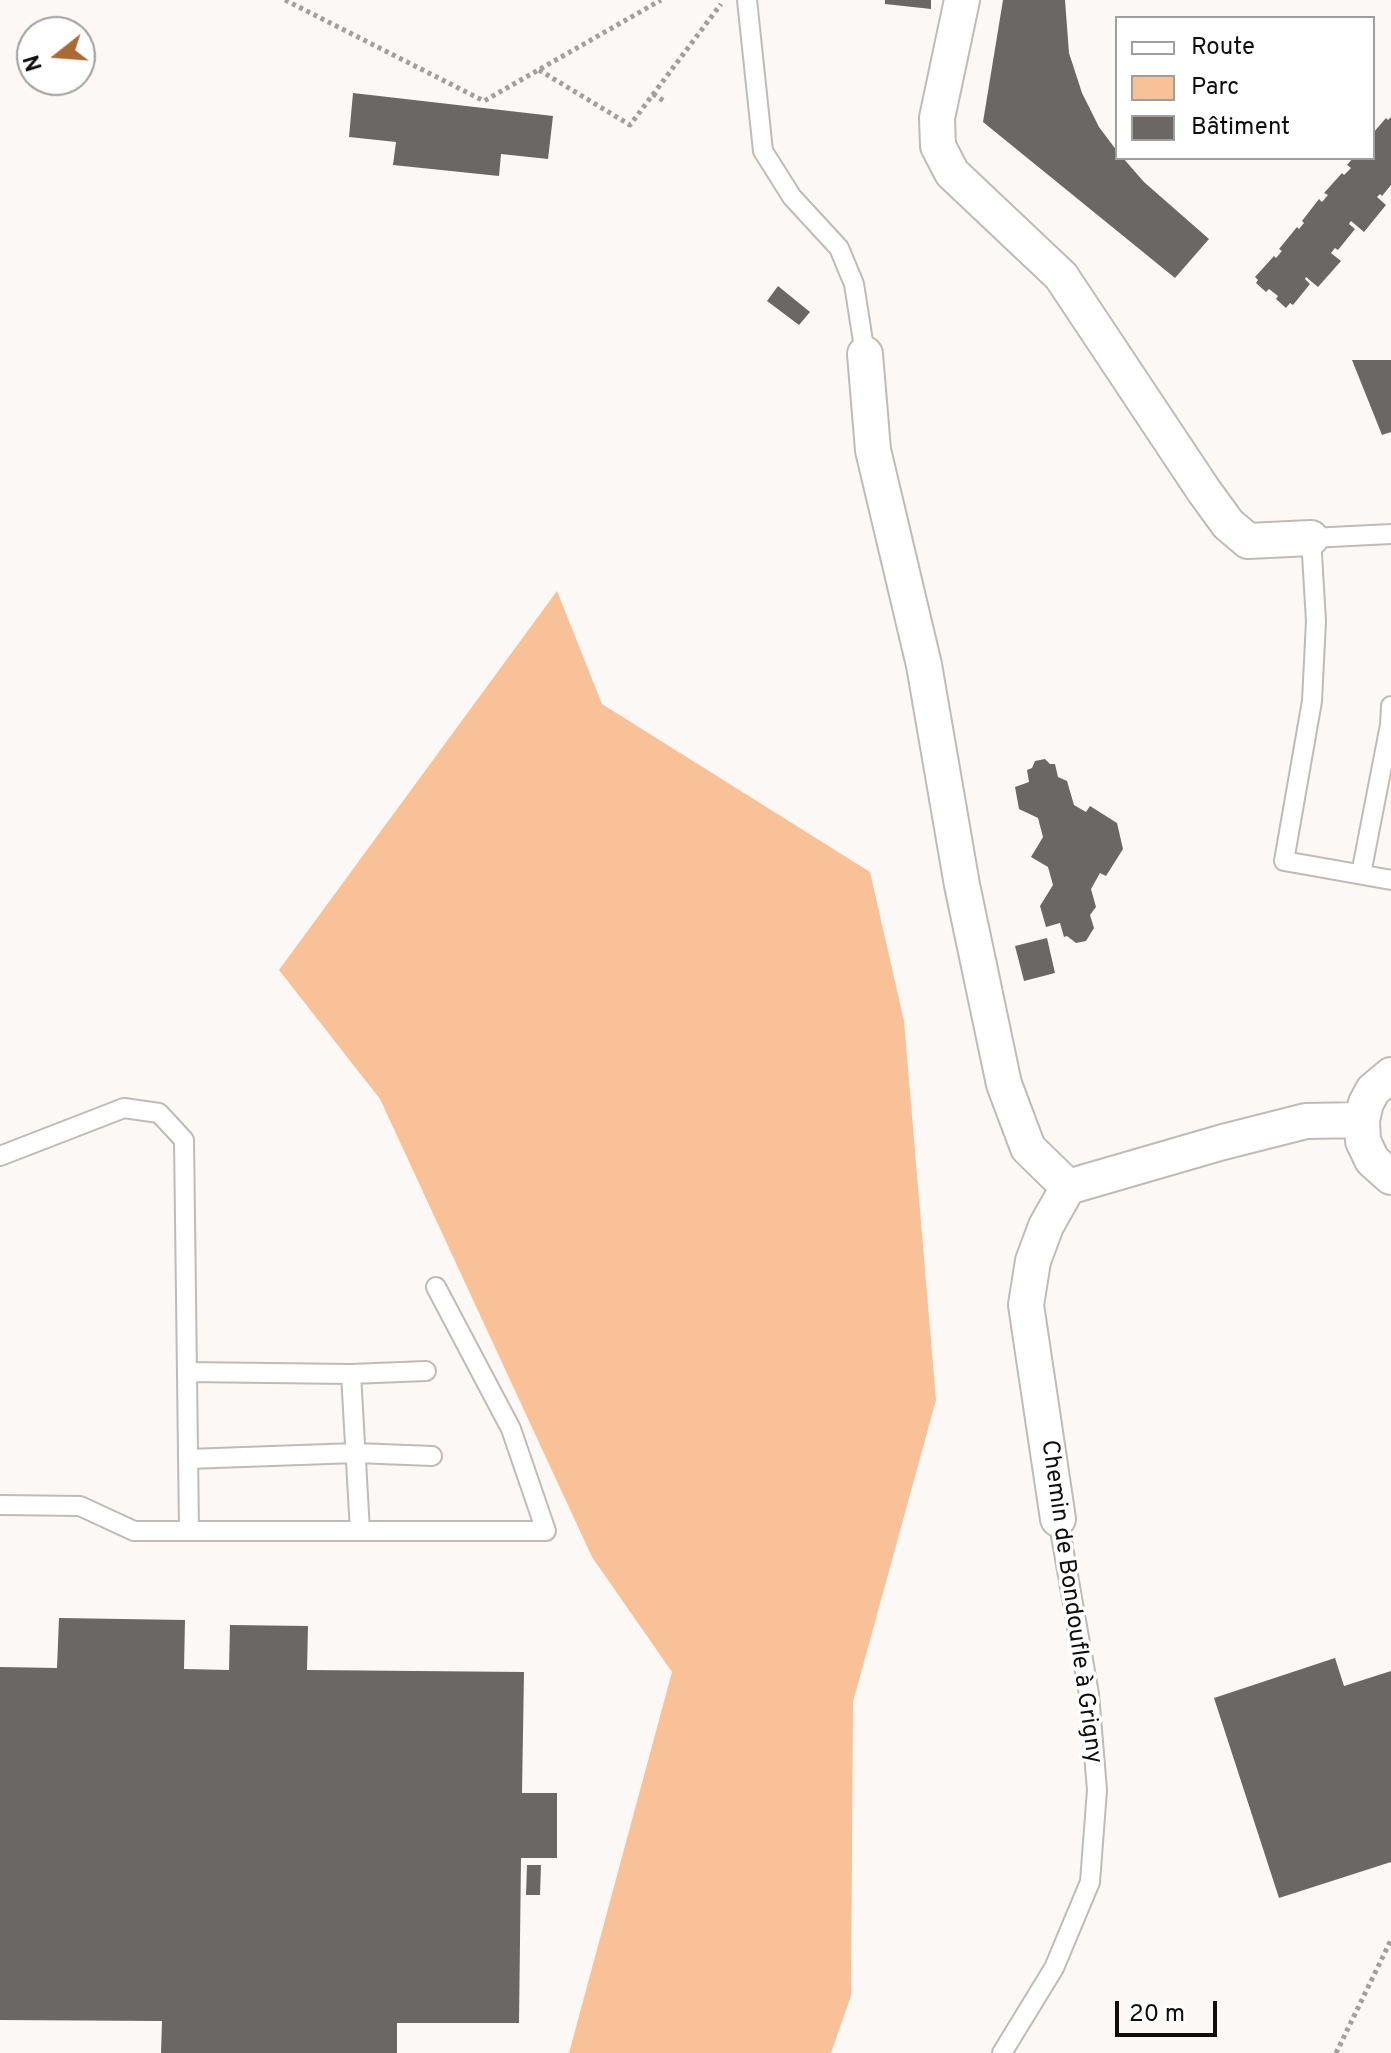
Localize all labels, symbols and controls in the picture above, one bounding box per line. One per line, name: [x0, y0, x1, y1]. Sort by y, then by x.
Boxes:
north arrow: [16, 16, 96, 96]
legend: [1115, 16, 1375, 160]
text: Route: [1191, 33, 1255, 63]
text: N: [19, 51, 50, 74]
text: Parc: [1191, 73, 1239, 103]
text: Bâtiment: [1191, 113, 1290, 143]
street label: Chemin de Bondoufle à Grigny: [1033, 1438, 1107, 1766]
scale bar: [1119, 1985, 1221, 2035]
text: 20 m: [1129, 2000, 1185, 2030]

